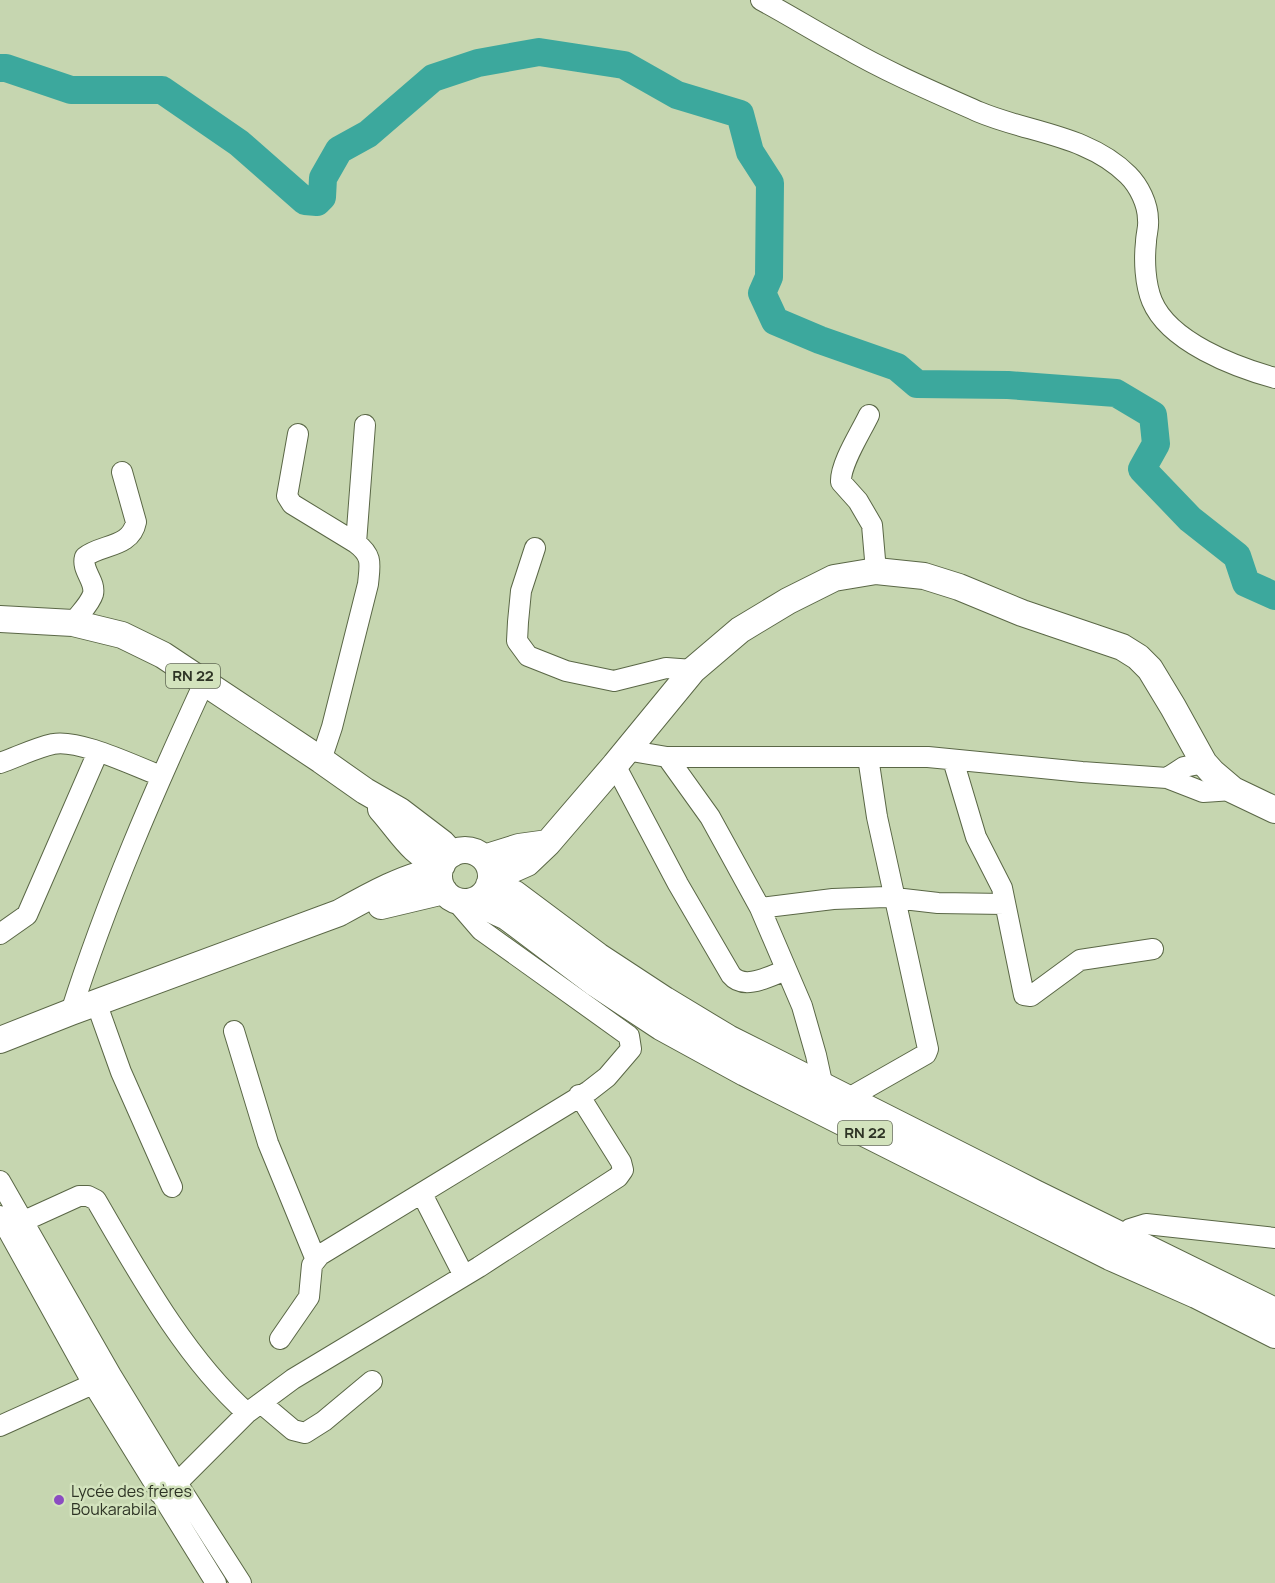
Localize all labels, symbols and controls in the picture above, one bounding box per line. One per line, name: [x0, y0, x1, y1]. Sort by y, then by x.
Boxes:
road number: RN 22: [166, 664, 220, 688]
road number: RN 22: [838, 1121, 892, 1145]
place label: Lycée des frères Boukarabila: [71, 1480, 192, 1520]
marker: Lycée des frères Boukarabila: [52, 1493, 66, 1507]

